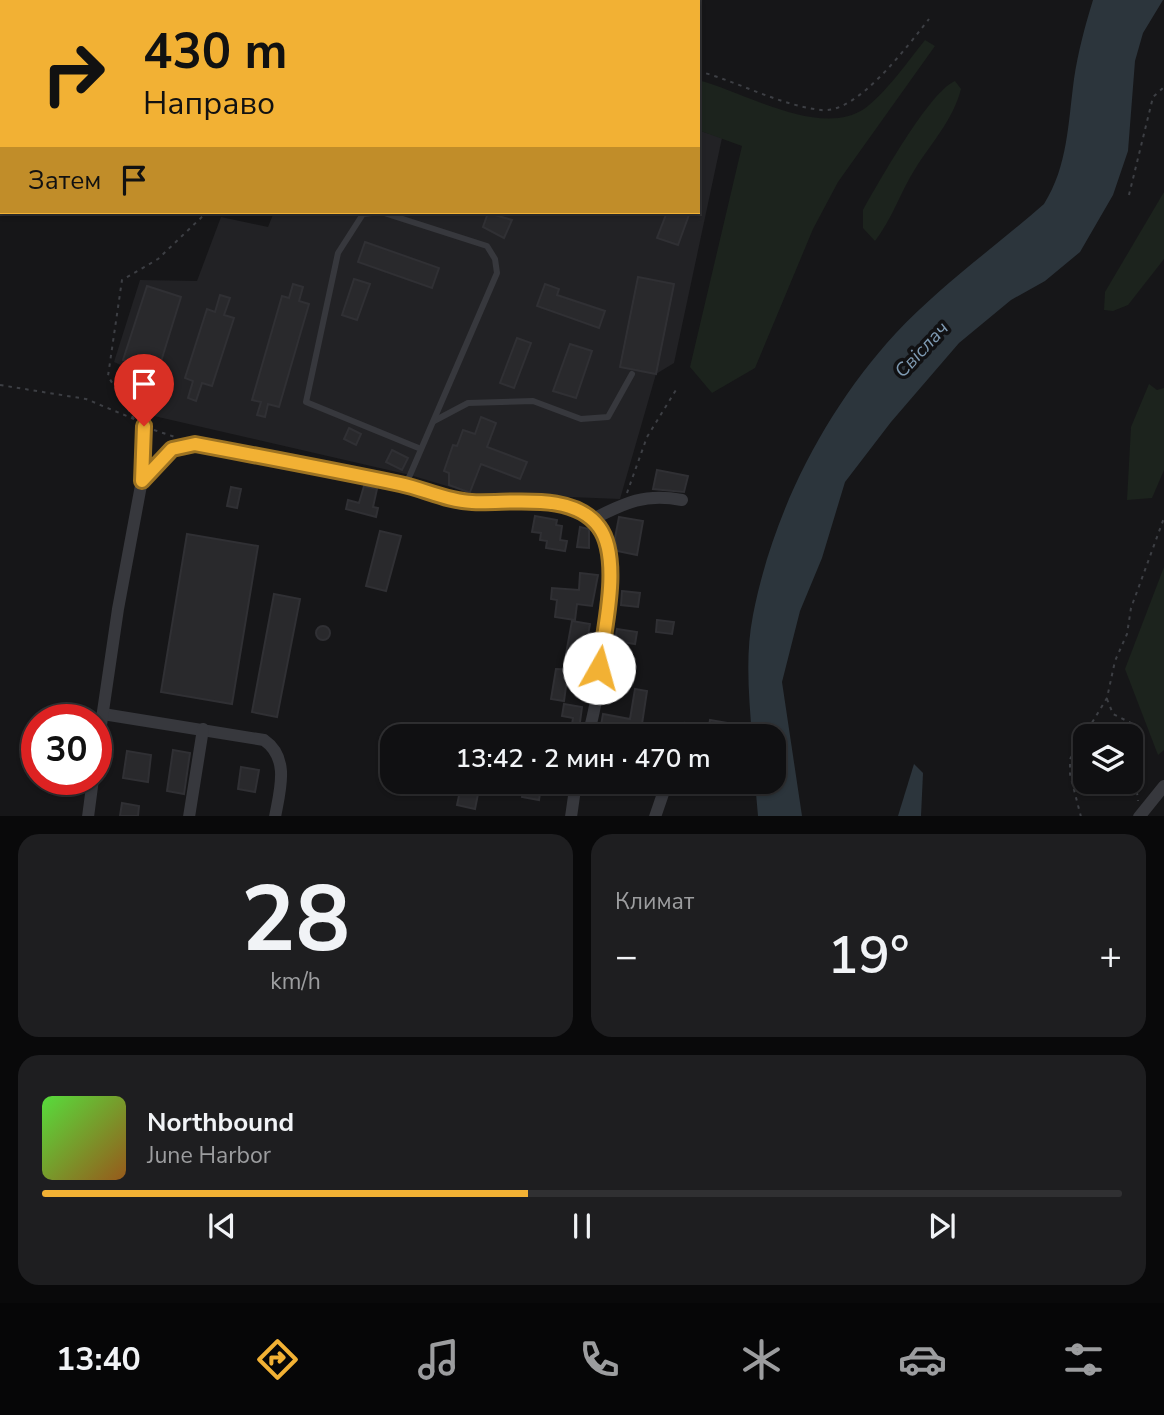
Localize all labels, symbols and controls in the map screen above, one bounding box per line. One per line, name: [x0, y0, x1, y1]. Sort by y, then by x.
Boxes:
text: 430 m: [143, 18, 287, 85]
icon: right: [28, 28, 119, 119]
text: Направо: [143, 82, 275, 125]
icon: arrive: [115, 161, 153, 199]
text: Затем: [28, 163, 101, 198]
water label: Свіслач: [889, 316, 955, 384]
pin: [114, 354, 174, 426]
icon: arrive: [125, 365, 163, 403]
position arrow: [562, 631, 636, 705]
speed limit sign: 30: [21, 704, 112, 795]
map controls: [1073, 724, 1143, 794]
button: layers: [1073, 724, 1143, 794]
text: 13:42 · 2 мин · 470 m: [455, 741, 711, 776]
text: 28: [241, 858, 350, 982]
text: Климат: [615, 886, 694, 917]
text: 19°: [828, 920, 909, 991]
text: −: [615, 931, 638, 982]
text: +: [1099, 931, 1122, 982]
text: km/h: [270, 966, 321, 997]
text: Northbound: [147, 1105, 294, 1140]
text: June Harbor: [147, 1140, 271, 1171]
icon: previous: [203, 1207, 241, 1245]
icon: pause: [563, 1207, 601, 1245]
icon: next: [923, 1207, 961, 1245]
icon: directions: [253, 1335, 302, 1384]
icon: music: [414, 1335, 463, 1384]
icon: phone: [575, 1335, 624, 1384]
icon: climate: [737, 1335, 786, 1384]
icon: car: [898, 1335, 947, 1384]
icon: filters: [1059, 1335, 1108, 1384]
text: 13:40: [56, 1338, 141, 1381]

